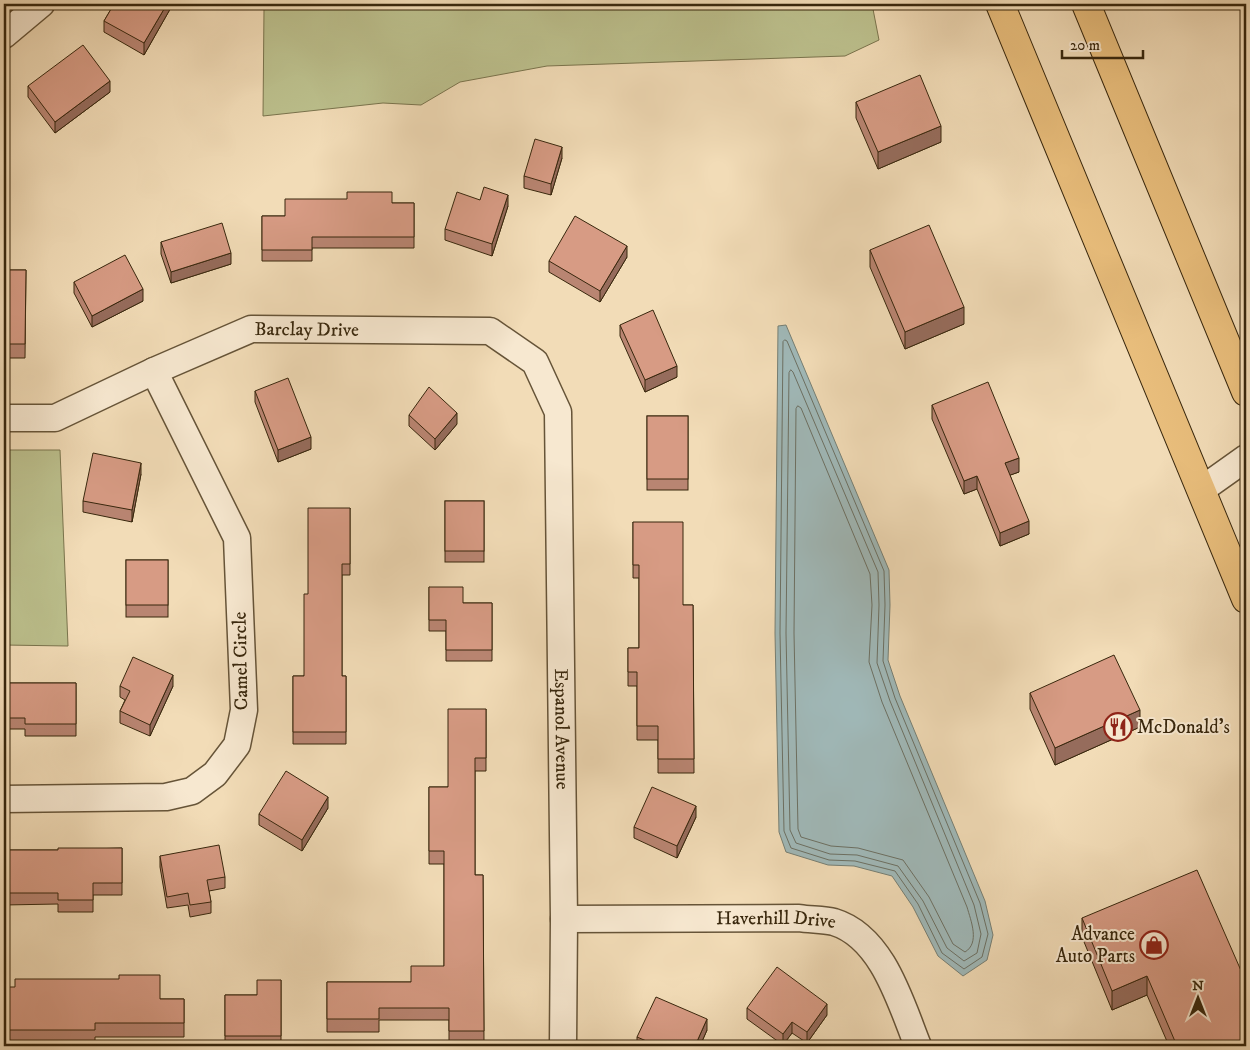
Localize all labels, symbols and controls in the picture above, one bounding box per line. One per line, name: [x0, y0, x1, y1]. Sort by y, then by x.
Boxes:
scale bar: [1062, 28, 1144, 60]
text: 20 m: [1070, 36, 1100, 55]
street label: Barclay Drive: [254, 318, 359, 341]
street label: Camel Circle: [229, 611, 253, 711]
street label: Espanol Avenue: [550, 668, 574, 790]
restaurant icon: McDonald's: [1103, 712, 1133, 742]
place label: McDonald's: [1137, 716, 1230, 739]
street label: Haverhill Drive: [716, 906, 838, 934]
place label: Advance Auto Parts: [1056, 923, 1135, 968]
shop icon: Advance Auto Parts: [1139, 930, 1169, 960]
north arrow: [1172, 972, 1222, 1022]
text: N: [1192, 977, 1204, 995]

